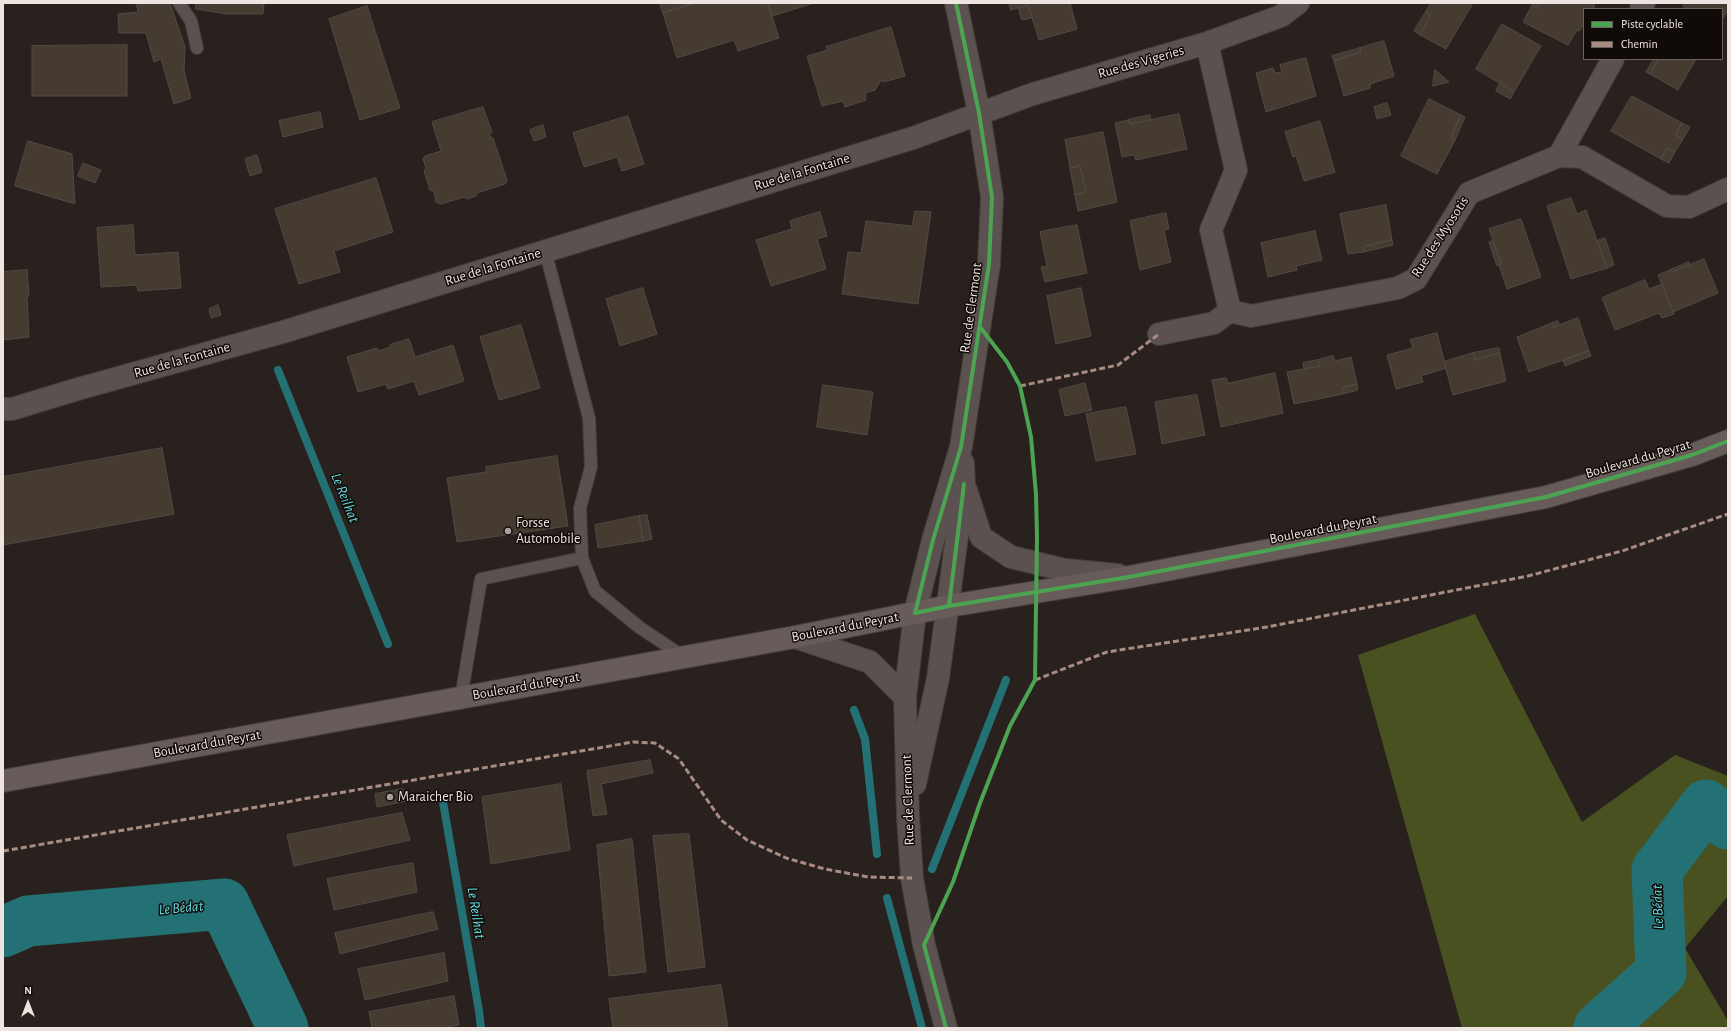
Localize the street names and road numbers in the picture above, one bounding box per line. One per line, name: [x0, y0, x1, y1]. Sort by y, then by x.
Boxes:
street label: Rue des Vigeries: [1096, 42, 1186, 82]
street label: Rue de la Fontaine: [752, 149, 852, 195]
street label: Rue des Myosotis: [1408, 193, 1472, 281]
street label: Rue de la Fontaine: [443, 244, 543, 290]
street label: Rue de Clermont: [956, 262, 986, 354]
street label: Rue de la Fontaine: [132, 338, 232, 382]
street label: Boulevard du Peyrat: [1584, 436, 1692, 482]
street label: Boulevard du Peyrat: [1268, 510, 1378, 548]
street label: Boulevard du Peyrat: [790, 608, 900, 646]
street label: Boulevard du Peyrat: [471, 668, 581, 704]
street label: Boulevard du Peyrat: [152, 726, 262, 762]
street label: Rue de Clermont: [898, 754, 918, 846]

